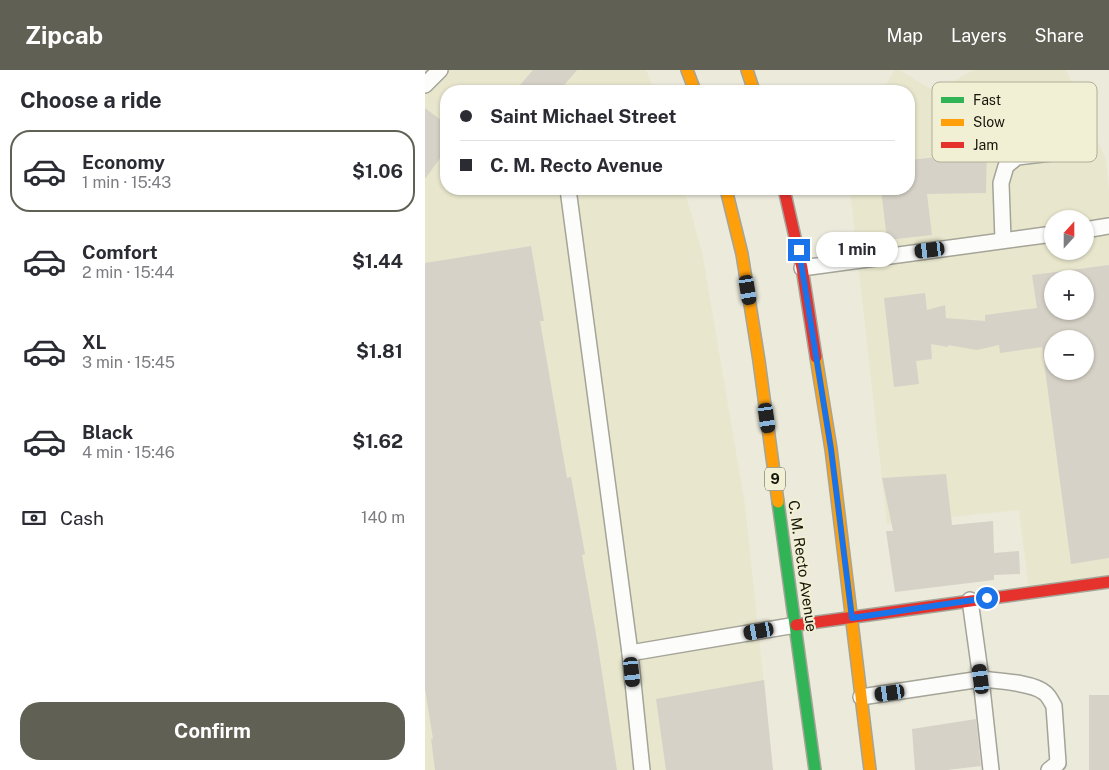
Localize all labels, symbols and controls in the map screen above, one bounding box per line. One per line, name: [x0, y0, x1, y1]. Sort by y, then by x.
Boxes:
text: Zipcab: [25, 21, 103, 49]
text: Map: [887, 25, 923, 46]
text: Layers: [951, 25, 1007, 46]
text: Share: [1035, 25, 1084, 46]
legend: [932, 82, 1097, 162]
text: Choose a ride: [20, 87, 162, 113]
text: Fast: [973, 92, 1001, 108]
text: Saint Michael Street: [490, 105, 676, 127]
text: Slow: [973, 114, 1005, 130]
text: Jam: [973, 137, 998, 153]
icon: car: [22, 149, 67, 194]
text: Economy: [82, 151, 165, 173]
text: C. M. Recto Avenue: [490, 154, 663, 176]
text: $1.06: [352, 160, 403, 182]
text: 1 min · 15:43: [82, 173, 171, 192]
north arrow: [1044, 210, 1094, 260]
map controls: [1044, 210, 1094, 380]
callout: 1 min: [817, 232, 899, 268]
icon: car: [22, 239, 67, 284]
route end: [788, 239, 810, 261]
text: 1 min: [838, 240, 876, 259]
text: Comfort: [82, 241, 158, 263]
car: [914, 241, 945, 259]
text: $1.44: [352, 250, 403, 272]
text: 2 min · 15:44: [82, 263, 174, 282]
button: +: [1044, 270, 1094, 320]
car: [738, 274, 757, 306]
icon: car: [22, 329, 67, 374]
button: −: [1044, 330, 1094, 380]
text: XL: [82, 331, 107, 353]
text: $1.81: [356, 340, 403, 362]
text: 3 min · 15:45: [82, 353, 175, 372]
car: [757, 402, 776, 434]
icon: car: [22, 419, 67, 464]
text: Black: [82, 421, 133, 443]
text: $1.62: [352, 430, 403, 452]
text: 4 min · 15:46: [82, 443, 175, 462]
road number: 9: [765, 468, 785, 490]
street label: C. M. Recto Avenue: [785, 499, 821, 633]
icon: cash: [20, 504, 48, 532]
text: Cash: [60, 507, 104, 529]
text: 140 m: [361, 508, 405, 527]
route start: [976, 587, 998, 609]
car: [742, 621, 775, 641]
car: [622, 656, 641, 688]
car: [971, 663, 990, 695]
car: [874, 683, 905, 703]
button: Confirm: [20, 702, 405, 760]

